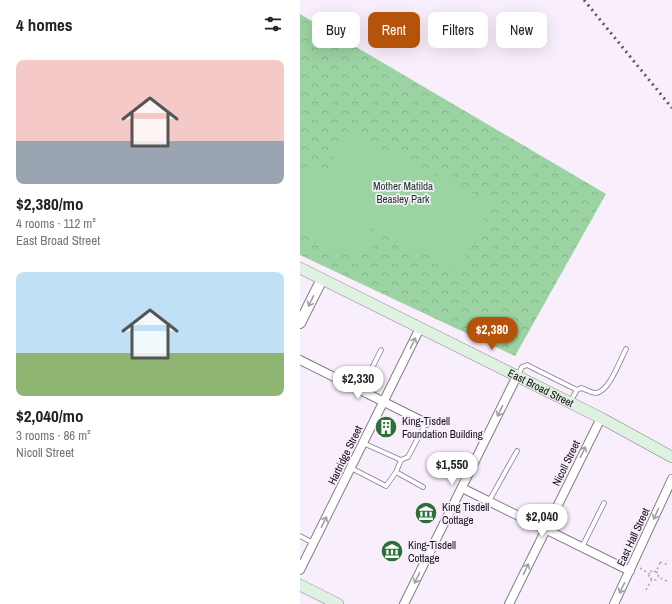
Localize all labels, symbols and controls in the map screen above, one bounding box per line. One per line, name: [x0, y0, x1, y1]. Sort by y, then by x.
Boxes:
chip: Buy: [312, 12, 360, 48]
chip: Rent: [368, 12, 420, 48]
chip: Filters: [428, 12, 488, 48]
chip: New: [496, 12, 547, 48]
text: 4 homes: [16, 13, 73, 36]
icon: filters: [262, 13, 284, 35]
icon: home: [114, 86, 186, 158]
park label: Mother Matilda Beasley Park: [373, 179, 433, 206]
text: $2,380/mo: [16, 192, 83, 215]
text: 4 rooms · 112 m²: [16, 215, 96, 232]
text: East Broad Street: [16, 232, 100, 249]
one-way arrow: [307, 295, 314, 307]
icon: home: [114, 298, 186, 370]
pin: $2,380: [459, 317, 525, 351]
text: $2,380: [476, 321, 508, 338]
one-way arrow: [410, 337, 417, 349]
pin: $2,330: [325, 366, 391, 400]
street label: East Broad Street: [506, 366, 576, 410]
text: $2,330: [342, 370, 374, 387]
text: $2,040/mo: [16, 404, 83, 427]
one-way arrow: [496, 405, 503, 417]
building icon: King-Tisdell Foundation Building: [373, 414, 399, 440]
place label: King-Tisdell Foundation Building: [402, 414, 483, 441]
street label: Hartridge Street: [325, 423, 366, 487]
text: 3 rooms · 86 m²: [16, 427, 91, 444]
street label: Nicoll Street: [549, 437, 583, 488]
text: Nicoll Street: [16, 444, 74, 461]
one-way arrow: [580, 447, 587, 459]
pin: $1,550: [419, 452, 485, 486]
text: $1,550: [436, 456, 468, 473]
museum icon: King Tisdell Cottage: [413, 500, 439, 526]
place label: King Tisdell Cottage: [442, 500, 489, 527]
pin: $2,040: [509, 504, 575, 538]
street label: East Hall Street: [613, 505, 653, 568]
text: $2,040: [526, 508, 558, 525]
one-way arrow: [652, 508, 659, 520]
one-way arrow: [321, 516, 328, 528]
museum icon: King-Tisdell Cottage: [379, 538, 405, 564]
place label: King-Tisdell Cottage: [408, 538, 456, 565]
one-way arrow: [523, 563, 530, 575]
one-way arrow: [413, 572, 421, 584]
one-way arrow: [618, 581, 625, 593]

